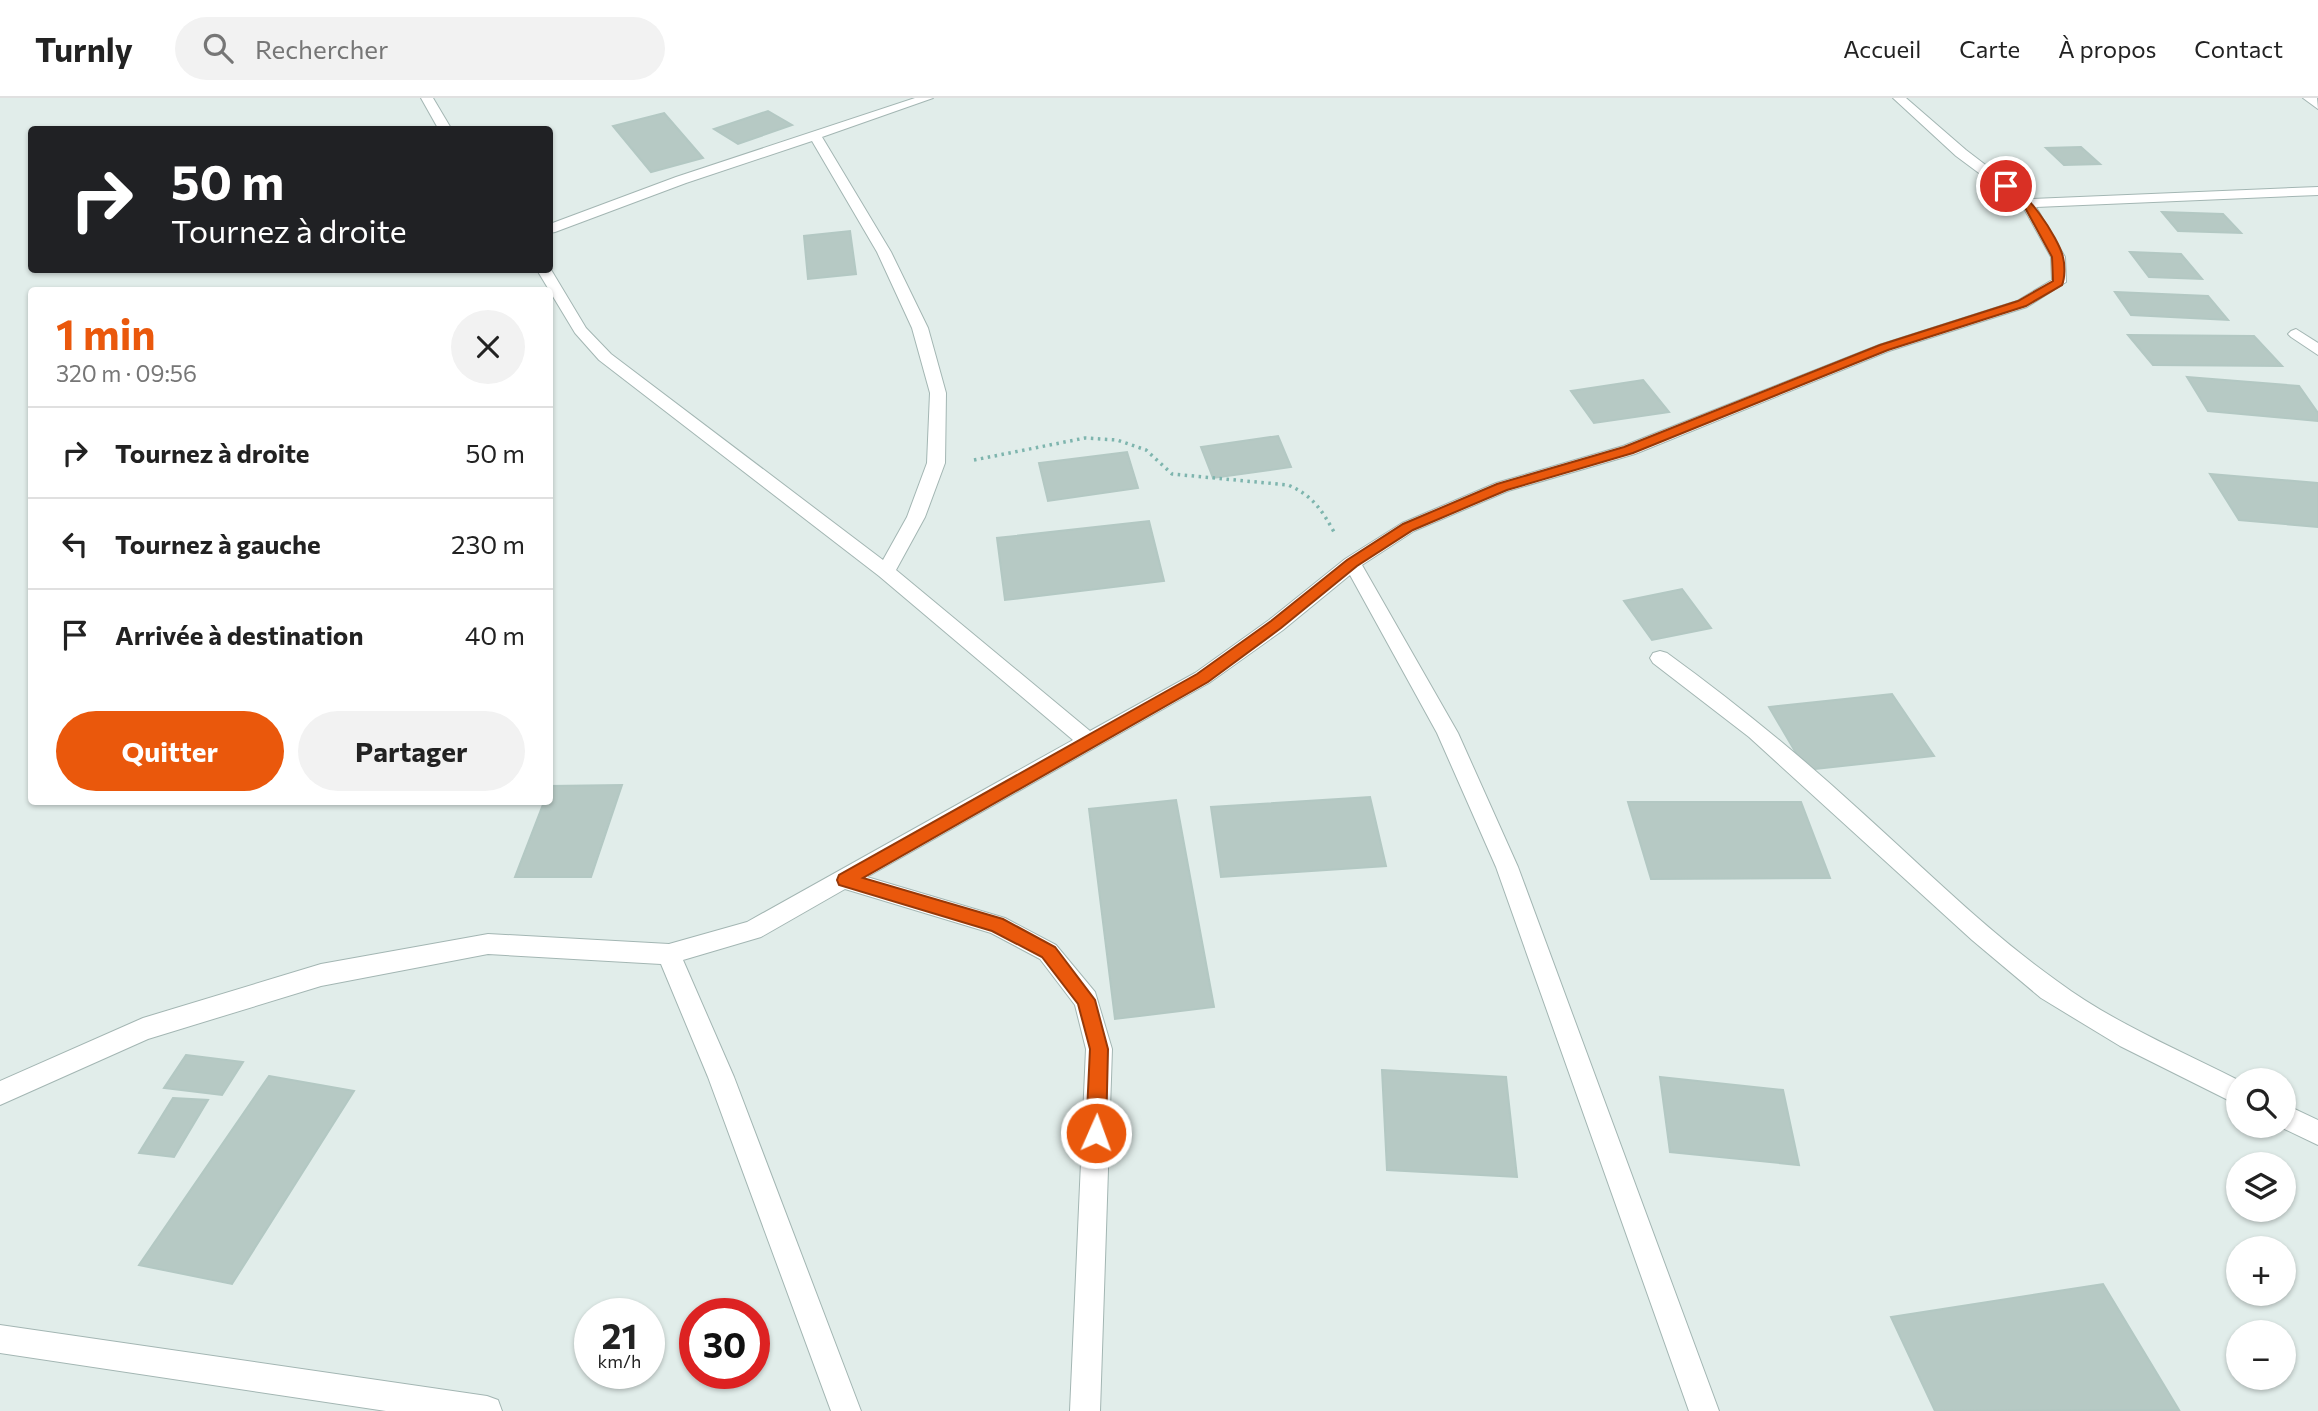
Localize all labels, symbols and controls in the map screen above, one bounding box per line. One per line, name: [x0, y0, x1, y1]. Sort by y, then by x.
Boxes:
search box: [175, 17, 665, 80]
text: Turnly: [35, 28, 133, 69]
icon: search: [199, 29, 237, 67]
text: Rechercher: [255, 33, 388, 64]
text: Accueil: [1843, 34, 1921, 63]
text: Carte: [1959, 34, 2020, 63]
text: À propos: [2058, 34, 2156, 63]
text: Contact: [2194, 34, 2283, 63]
text: 50 m: [171, 150, 284, 210]
icon: right: [56, 154, 147, 245]
pin: [1976, 156, 2036, 216]
icon: arrive: [1987, 167, 2025, 205]
text: Tournez à droite: [171, 210, 407, 250]
text: 1 min: [56, 307, 156, 359]
button: close: [451, 310, 525, 384]
text: 320 m · 09:56: [56, 359, 197, 387]
icon: right: [56, 434, 94, 472]
text: Tournez à droite: [115, 437, 310, 468]
text: 50 m: [465, 437, 525, 468]
icon: left: [56, 525, 94, 563]
text: Tournez à gauche: [115, 528, 321, 559]
text: 230 m: [451, 528, 525, 559]
icon: arrive: [56, 616, 94, 654]
text: Arrivée à destination: [115, 619, 363, 650]
text: 40 m: [465, 619, 525, 650]
button: Quitter: [56, 711, 284, 791]
button: Partager: [298, 711, 525, 791]
map controls: [2226, 1068, 2296, 1390]
button: search: [2226, 1068, 2296, 1138]
position arrow: [1059, 1096, 1133, 1170]
button: layers: [2226, 1152, 2296, 1222]
button: +: [2226, 1236, 2296, 1306]
speed limit sign: 30: [679, 1298, 770, 1389]
text: 21: [602, 1313, 637, 1356]
button: −: [2226, 1320, 2296, 1390]
text: km/h: [598, 1350, 641, 1372]

